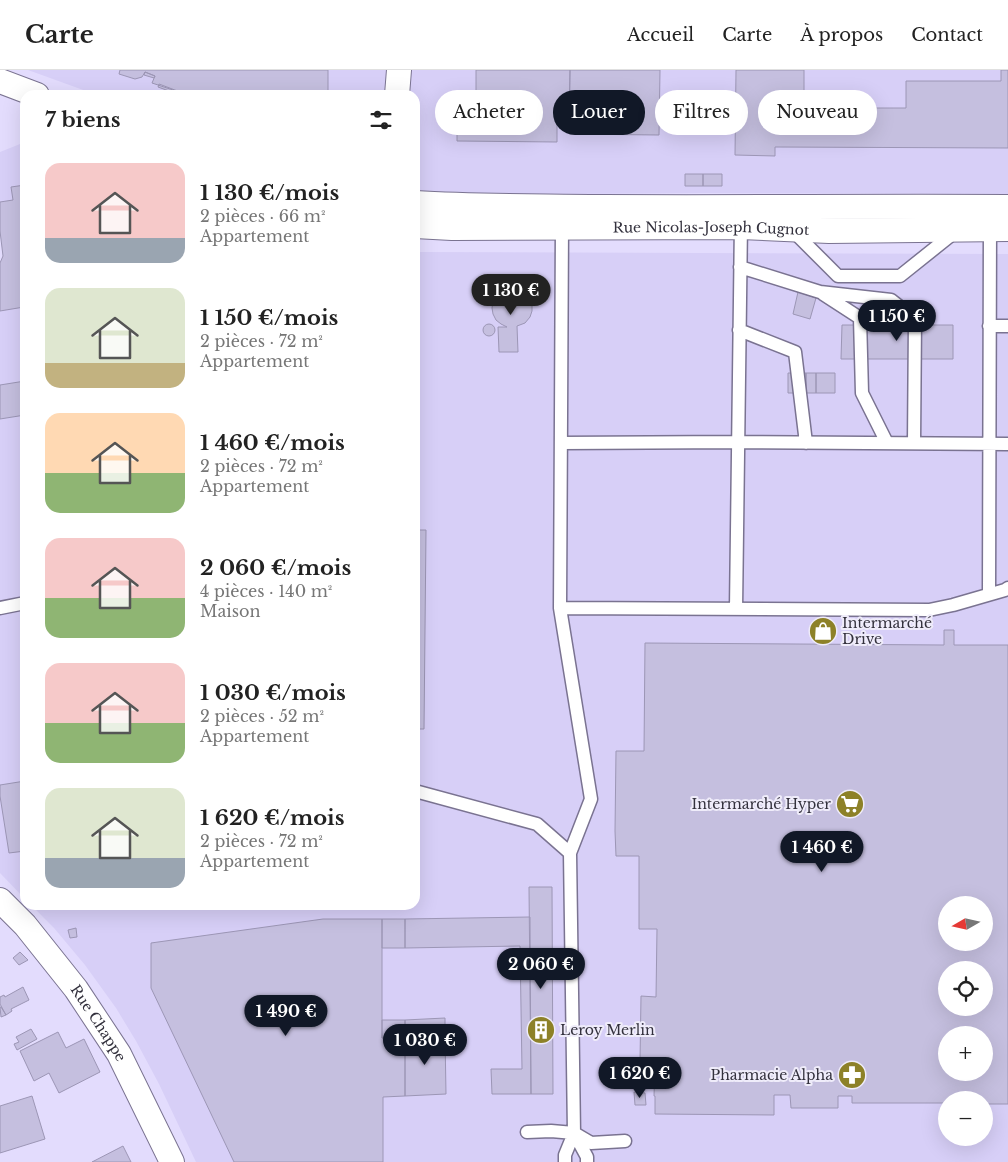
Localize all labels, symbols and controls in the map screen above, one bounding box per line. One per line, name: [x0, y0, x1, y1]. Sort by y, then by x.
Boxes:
text: Carte: [25, 20, 94, 49]
text: Accueil: [627, 24, 694, 46]
text: Carte: [722, 24, 772, 46]
text: À propos: [800, 24, 883, 46]
text: Contact: [911, 24, 983, 46]
chip: Acheter: [435, 90, 543, 135]
chip: Louer: [553, 90, 645, 135]
chip: Filtres: [655, 90, 748, 135]
chip: Nouveau: [758, 90, 877, 135]
icon: filters: [367, 106, 395, 134]
text: 7 biens: [45, 107, 121, 133]
text: 1 130 €/mois: [200, 180, 339, 206]
icon: home: [85, 183, 145, 243]
text: 2 pièces · 66 m²: [200, 206, 326, 226]
street label: Rue Nicolas-Joseph Cugnot: [613, 218, 810, 239]
text: Appartement: [200, 226, 309, 246]
pin: 1 130 €: [465, 274, 557, 316]
text: 1 130 €: [483, 280, 539, 300]
pin: 1 150 €: [851, 300, 943, 342]
text: 1 150 €/mois: [200, 305, 338, 331]
text: 1 150 €: [869, 306, 925, 326]
icon: home: [85, 308, 145, 368]
text: 2 pièces · 72 m²: [200, 331, 323, 351]
text: Appartement: [200, 351, 309, 371]
text: 1 460 €/mois: [200, 430, 345, 456]
icon: home: [85, 433, 145, 493]
text: 2 pièces · 72 m²: [200, 456, 323, 476]
text: Appartement: [200, 476, 309, 496]
text: 2 060 €/mois: [200, 555, 351, 581]
icon: home: [85, 558, 145, 618]
text: 4 pièces · 140 m²: [200, 581, 332, 601]
text: Maison: [200, 601, 261, 621]
place label: Intermarché Drive: [842, 614, 932, 648]
shop icon: Intermarché Drive: [808, 616, 838, 646]
text: 1 030 €/mois: [200, 680, 346, 706]
icon: home: [85, 683, 145, 743]
text: 2 pièces · 52 m²: [200, 706, 324, 726]
text: Appartement: [200, 726, 309, 746]
supermarket icon: Intermarché Hyper: [835, 789, 865, 819]
place label: Intermarché Hyper: [691, 795, 831, 813]
text: 1 620 €/mois: [200, 805, 344, 831]
icon: home: [85, 808, 145, 868]
pin: 1 460 €: [776, 830, 868, 873]
text: 2 pièces · 72 m²: [200, 831, 323, 851]
text: 1 460 €: [791, 837, 853, 857]
text: Appartement: [200, 851, 309, 871]
north arrow: [938, 896, 992, 951]
map controls: [938, 896, 993, 1146]
pin: 2 060 €: [495, 948, 587, 990]
text: 2 060 €: [508, 954, 574, 974]
button: locate: [938, 961, 993, 1016]
street label: Rue Chappe: [67, 981, 130, 1064]
pin: 1 490 €: [240, 994, 332, 1037]
text: 1 490 €: [255, 1001, 317, 1021]
building icon: Leroy Merlin: [526, 1015, 556, 1045]
place label: Leroy Merlin: [560, 1021, 655, 1039]
pin: 1 030 €: [379, 1024, 471, 1066]
button: +: [938, 1026, 993, 1081]
text: 1 030 €: [394, 1030, 456, 1050]
pin: 1 620 €: [594, 1056, 686, 1099]
pharmacy icon: Pharmacie Alpha: [837, 1060, 867, 1090]
text: 1 620 €: [610, 1063, 670, 1083]
place label: Pharmacie Alpha: [711, 1066, 833, 1084]
button: −: [938, 1091, 993, 1146]

